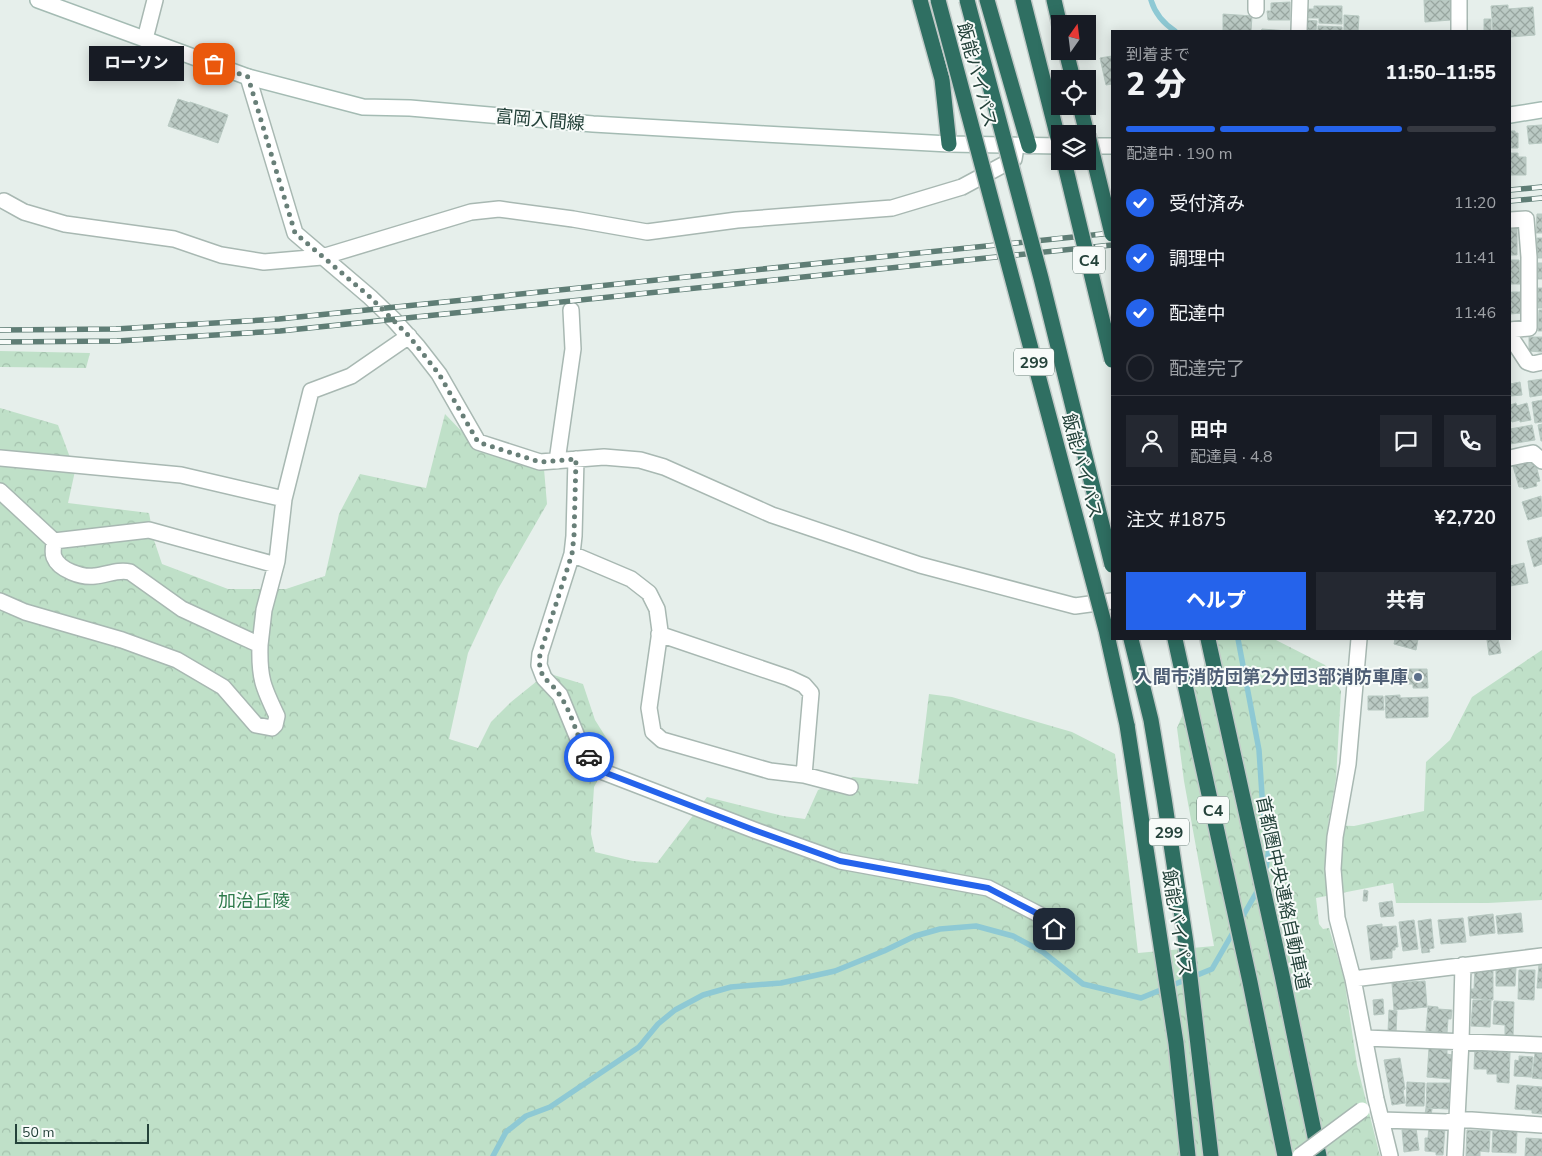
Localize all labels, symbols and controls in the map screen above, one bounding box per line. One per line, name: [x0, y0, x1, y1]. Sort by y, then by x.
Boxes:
north arrow: [1051, 15, 1096, 60]
map controls: [1051, 15, 1096, 170]
street label: 飯能バイパス: [951, 20, 1003, 130]
pin: [193, 43, 235, 85]
text: 到着まで: [1126, 44, 1190, 66]
callout: ローソン: [89, 46, 184, 82]
icon: bag: [200, 50, 228, 78]
text: ローソン: [104, 52, 169, 74]
text: 11:50–11:55: [1385, 60, 1496, 86]
text: 2 分: [1126, 63, 1186, 106]
button: locate: [1051, 70, 1096, 115]
street label: 富岡入間線: [494, 104, 586, 136]
button: layers: [1051, 125, 1096, 170]
text: 配達中 · 190 m: [1126, 143, 1232, 165]
icon: check: [1126, 189, 1154, 217]
text: 受付済み: [1169, 191, 1245, 217]
text: 11:20: [1454, 192, 1496, 214]
icon: check: [1126, 244, 1154, 272]
road number: C4: [1073, 246, 1105, 274]
text: 調理中: [1169, 246, 1226, 272]
text: 11:41: [1454, 247, 1496, 269]
icon: check: [1126, 299, 1154, 327]
text: 配達中: [1169, 301, 1226, 327]
text: 11:46: [1454, 302, 1496, 324]
road number: 299: [1014, 348, 1054, 376]
text: 配達完了: [1169, 356, 1245, 382]
street label: 飯能バイパス: [1056, 411, 1108, 521]
button: person: [1126, 415, 1178, 467]
button: chat: [1380, 415, 1432, 467]
button: phone: [1444, 415, 1496, 467]
text: 田中: [1190, 417, 1228, 443]
text: 配達員 · 4.8: [1190, 446, 1273, 468]
text: ¥2,720: [1434, 505, 1496, 531]
text: 注文 #1875: [1126, 507, 1226, 533]
button: ヘルプ: [1126, 572, 1306, 630]
button: 共有: [1316, 572, 1496, 630]
place label: 入間市消防団第2分団3部消防車庫: [1134, 665, 1408, 689]
marker: 入間市消防団第2分団3部消防車庫: [1412, 671, 1424, 683]
courier: [564, 732, 614, 782]
icon: car: [575, 743, 603, 771]
street label: 首都圏中央連絡自動車道: [1251, 794, 1315, 992]
road number: C4: [1197, 796, 1229, 824]
road number: 299: [1149, 819, 1189, 846]
street label: 飯能バイパス: [1157, 868, 1197, 978]
park label: 加治丘陵: [218, 889, 290, 913]
pin: [1033, 908, 1075, 950]
icon: home: [1040, 915, 1068, 943]
scale bar: [15, 1121, 149, 1144]
text: 50 m: [22, 1123, 54, 1142]

